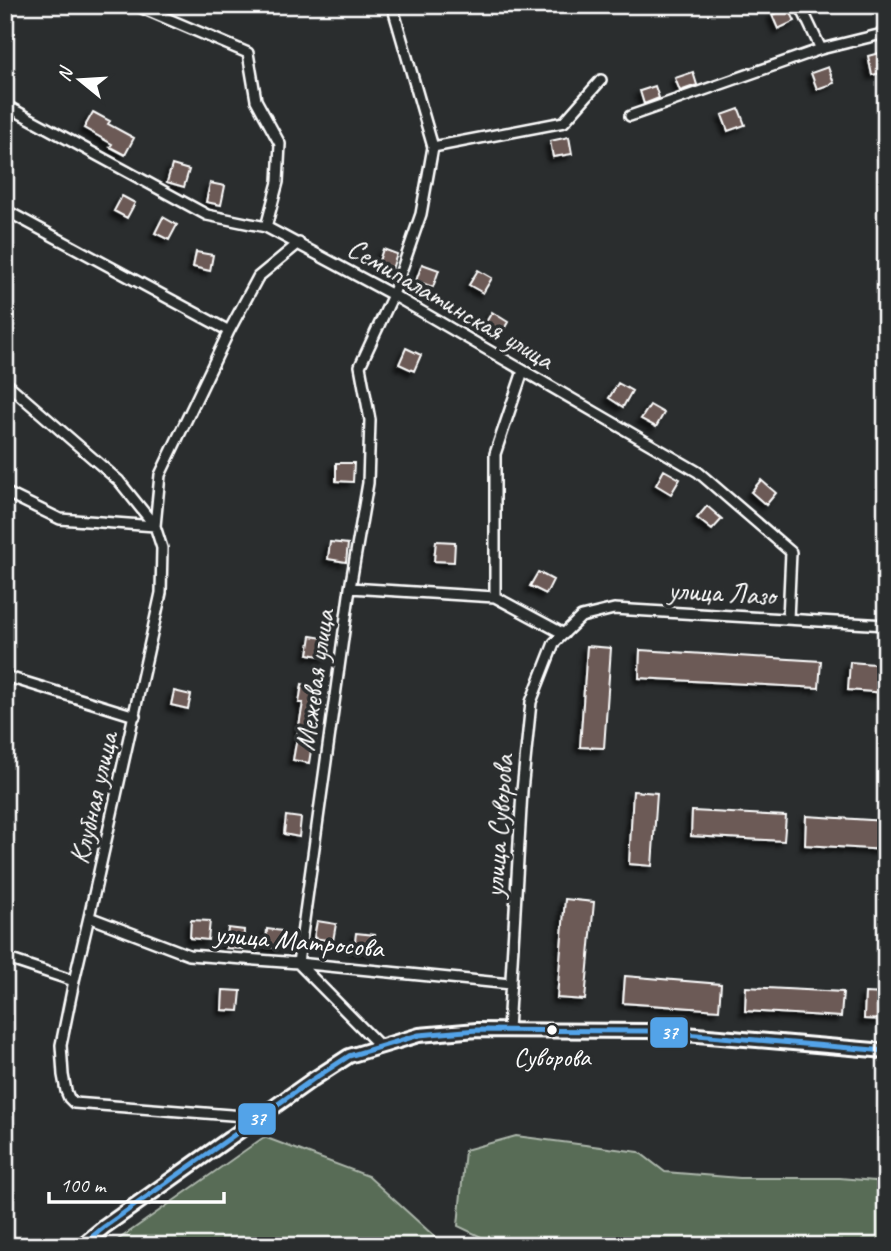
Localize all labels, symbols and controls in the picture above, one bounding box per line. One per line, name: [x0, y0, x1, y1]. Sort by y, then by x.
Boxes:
north arrow: [46, 46, 116, 116]
text: N: [52, 63, 79, 84]
street label: Семипалатинская улица: [341, 230, 562, 378]
street label: улица Лазо: [665, 572, 780, 613]
street label: Межевая улица: [287, 605, 342, 753]
street label: Клубная улица: [61, 726, 126, 867]
street label: улица Суворова: [476, 752, 521, 900]
street label: улица Матросова: [211, 915, 387, 965]
line badge: 37: [649, 1016, 689, 1049]
text: 37: [660, 1021, 680, 1045]
marker: Суворова: [545, 1023, 559, 1037]
place label: Суворова: [514, 1041, 592, 1074]
line badge: 37: [237, 1102, 277, 1136]
text: 37: [248, 1107, 268, 1131]
scale bar: [49, 1160, 224, 1204]
text: 100 m: [60, 1172, 107, 1198]

